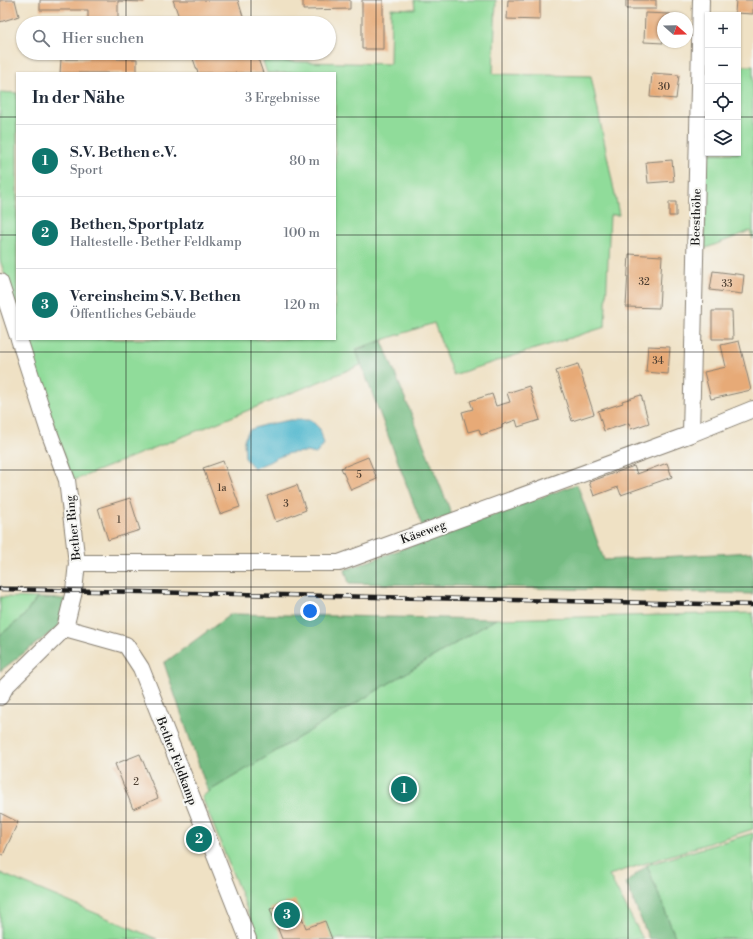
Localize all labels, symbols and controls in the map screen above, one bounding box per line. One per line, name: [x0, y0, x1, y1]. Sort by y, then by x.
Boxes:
north arrow: [657, 12, 693, 48]
map controls: [705, 12, 741, 156]
button: +: [705, 12, 741, 48]
search box: [16, 16, 336, 60]
icon: search: [30, 27, 52, 49]
text: Hier suchen: [62, 29, 144, 48]
button: −: [705, 48, 741, 84]
house number: 30: [658, 81, 670, 93]
button: locate: [705, 84, 741, 120]
text: In der Nähe: [32, 87, 125, 109]
text: 3 Ergebnisse: [245, 90, 320, 106]
button: layers: [705, 120, 741, 156]
text: S.V. Bethen e.V.: [70, 143, 177, 162]
text: 1: [42, 153, 48, 169]
text: 80 m: [289, 153, 320, 169]
text: Sport: [70, 162, 103, 178]
street label: Beesthöhe: [688, 188, 704, 247]
text: Bethen, Sportplatz: [70, 215, 204, 234]
text: 2: [41, 225, 49, 241]
text: 100 m: [284, 225, 320, 241]
text: Haltestelle · Bether Feldkamp: [70, 234, 242, 250]
house number: 32: [638, 276, 650, 288]
house number: 33: [721, 278, 733, 290]
text: Vereinsheim S.V. Bethen: [70, 287, 241, 306]
text: 3: [41, 297, 49, 313]
text: 120 m: [284, 297, 320, 313]
text: Öffentliches Gebäude: [70, 306, 196, 322]
house number: 34: [652, 355, 664, 367]
house number: 5: [356, 469, 362, 481]
house number: 1a: [217, 482, 228, 494]
street label: Bether Ring: [63, 494, 84, 562]
house number: 3: [283, 498, 289, 510]
house number: 1: [117, 514, 122, 526]
street label: Käseweg: [398, 517, 449, 548]
your location: [300, 601, 320, 621]
street label: Bether Feldkamp: [152, 714, 200, 808]
pin: 1: [391, 774, 417, 804]
house number: 2: [133, 776, 139, 788]
pin: 2: [186, 824, 212, 854]
pin: 3: [274, 900, 300, 930]

